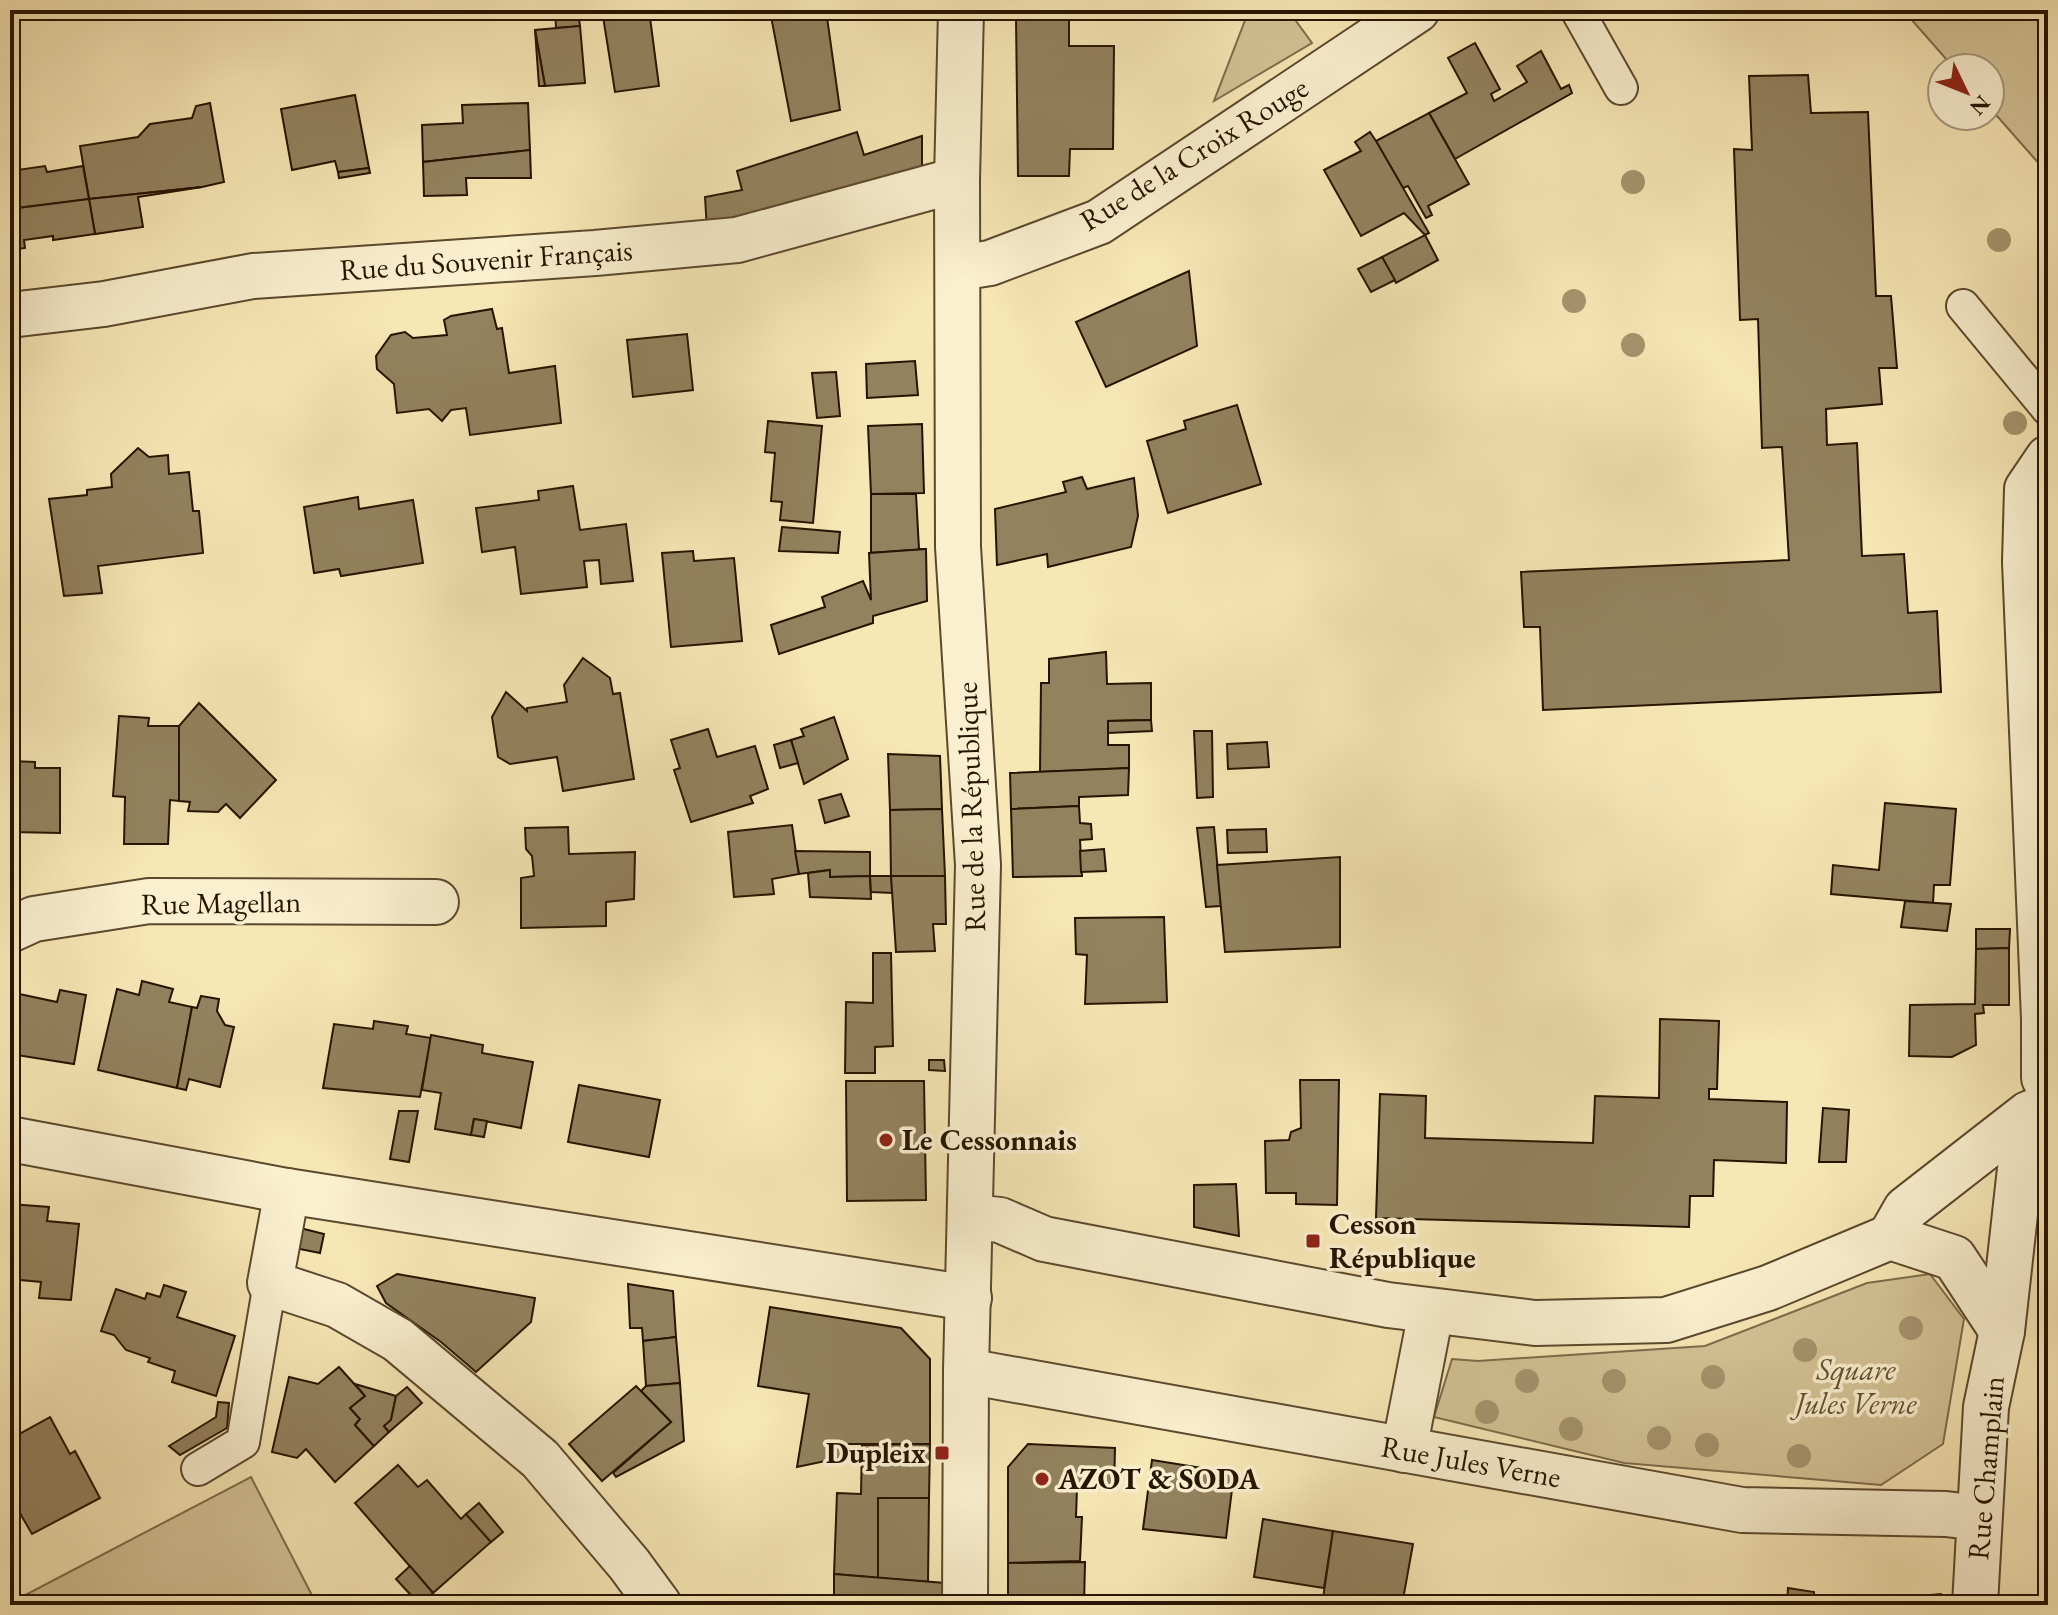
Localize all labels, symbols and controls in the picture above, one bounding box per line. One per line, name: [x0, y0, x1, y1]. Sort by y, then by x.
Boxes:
north arrow: [1926, 52, 2006, 132]
street label: Rue de la Croix Rouge: [1072, 68, 1315, 240]
text: N: [1963, 89, 1997, 122]
street label: Rue du Souvenir Français: [338, 230, 634, 289]
street label: Rue de la République: [947, 681, 994, 933]
street label: Rue Magellan: [141, 882, 302, 923]
place label: Le Cessonnais: [902, 1120, 1077, 1159]
marker: Le Cessonnais: [877, 1131, 895, 1149]
place label: Cesson République: [1329, 1204, 1476, 1277]
marker: Cesson République: [1304, 1232, 1322, 1250]
park label: Square Jules Verne: [1789, 1350, 1917, 1423]
street label: Rue Champlain: [1958, 1374, 2013, 1562]
street label: Rue Jules Verne: [1378, 1427, 1564, 1497]
place label: Dupleix: [826, 1433, 926, 1472]
marker: Dupleix: [933, 1444, 951, 1462]
place label: AZOT & SODA: [1057, 1459, 1260, 1498]
marker: AZOT & SODA: [1033, 1470, 1051, 1488]

